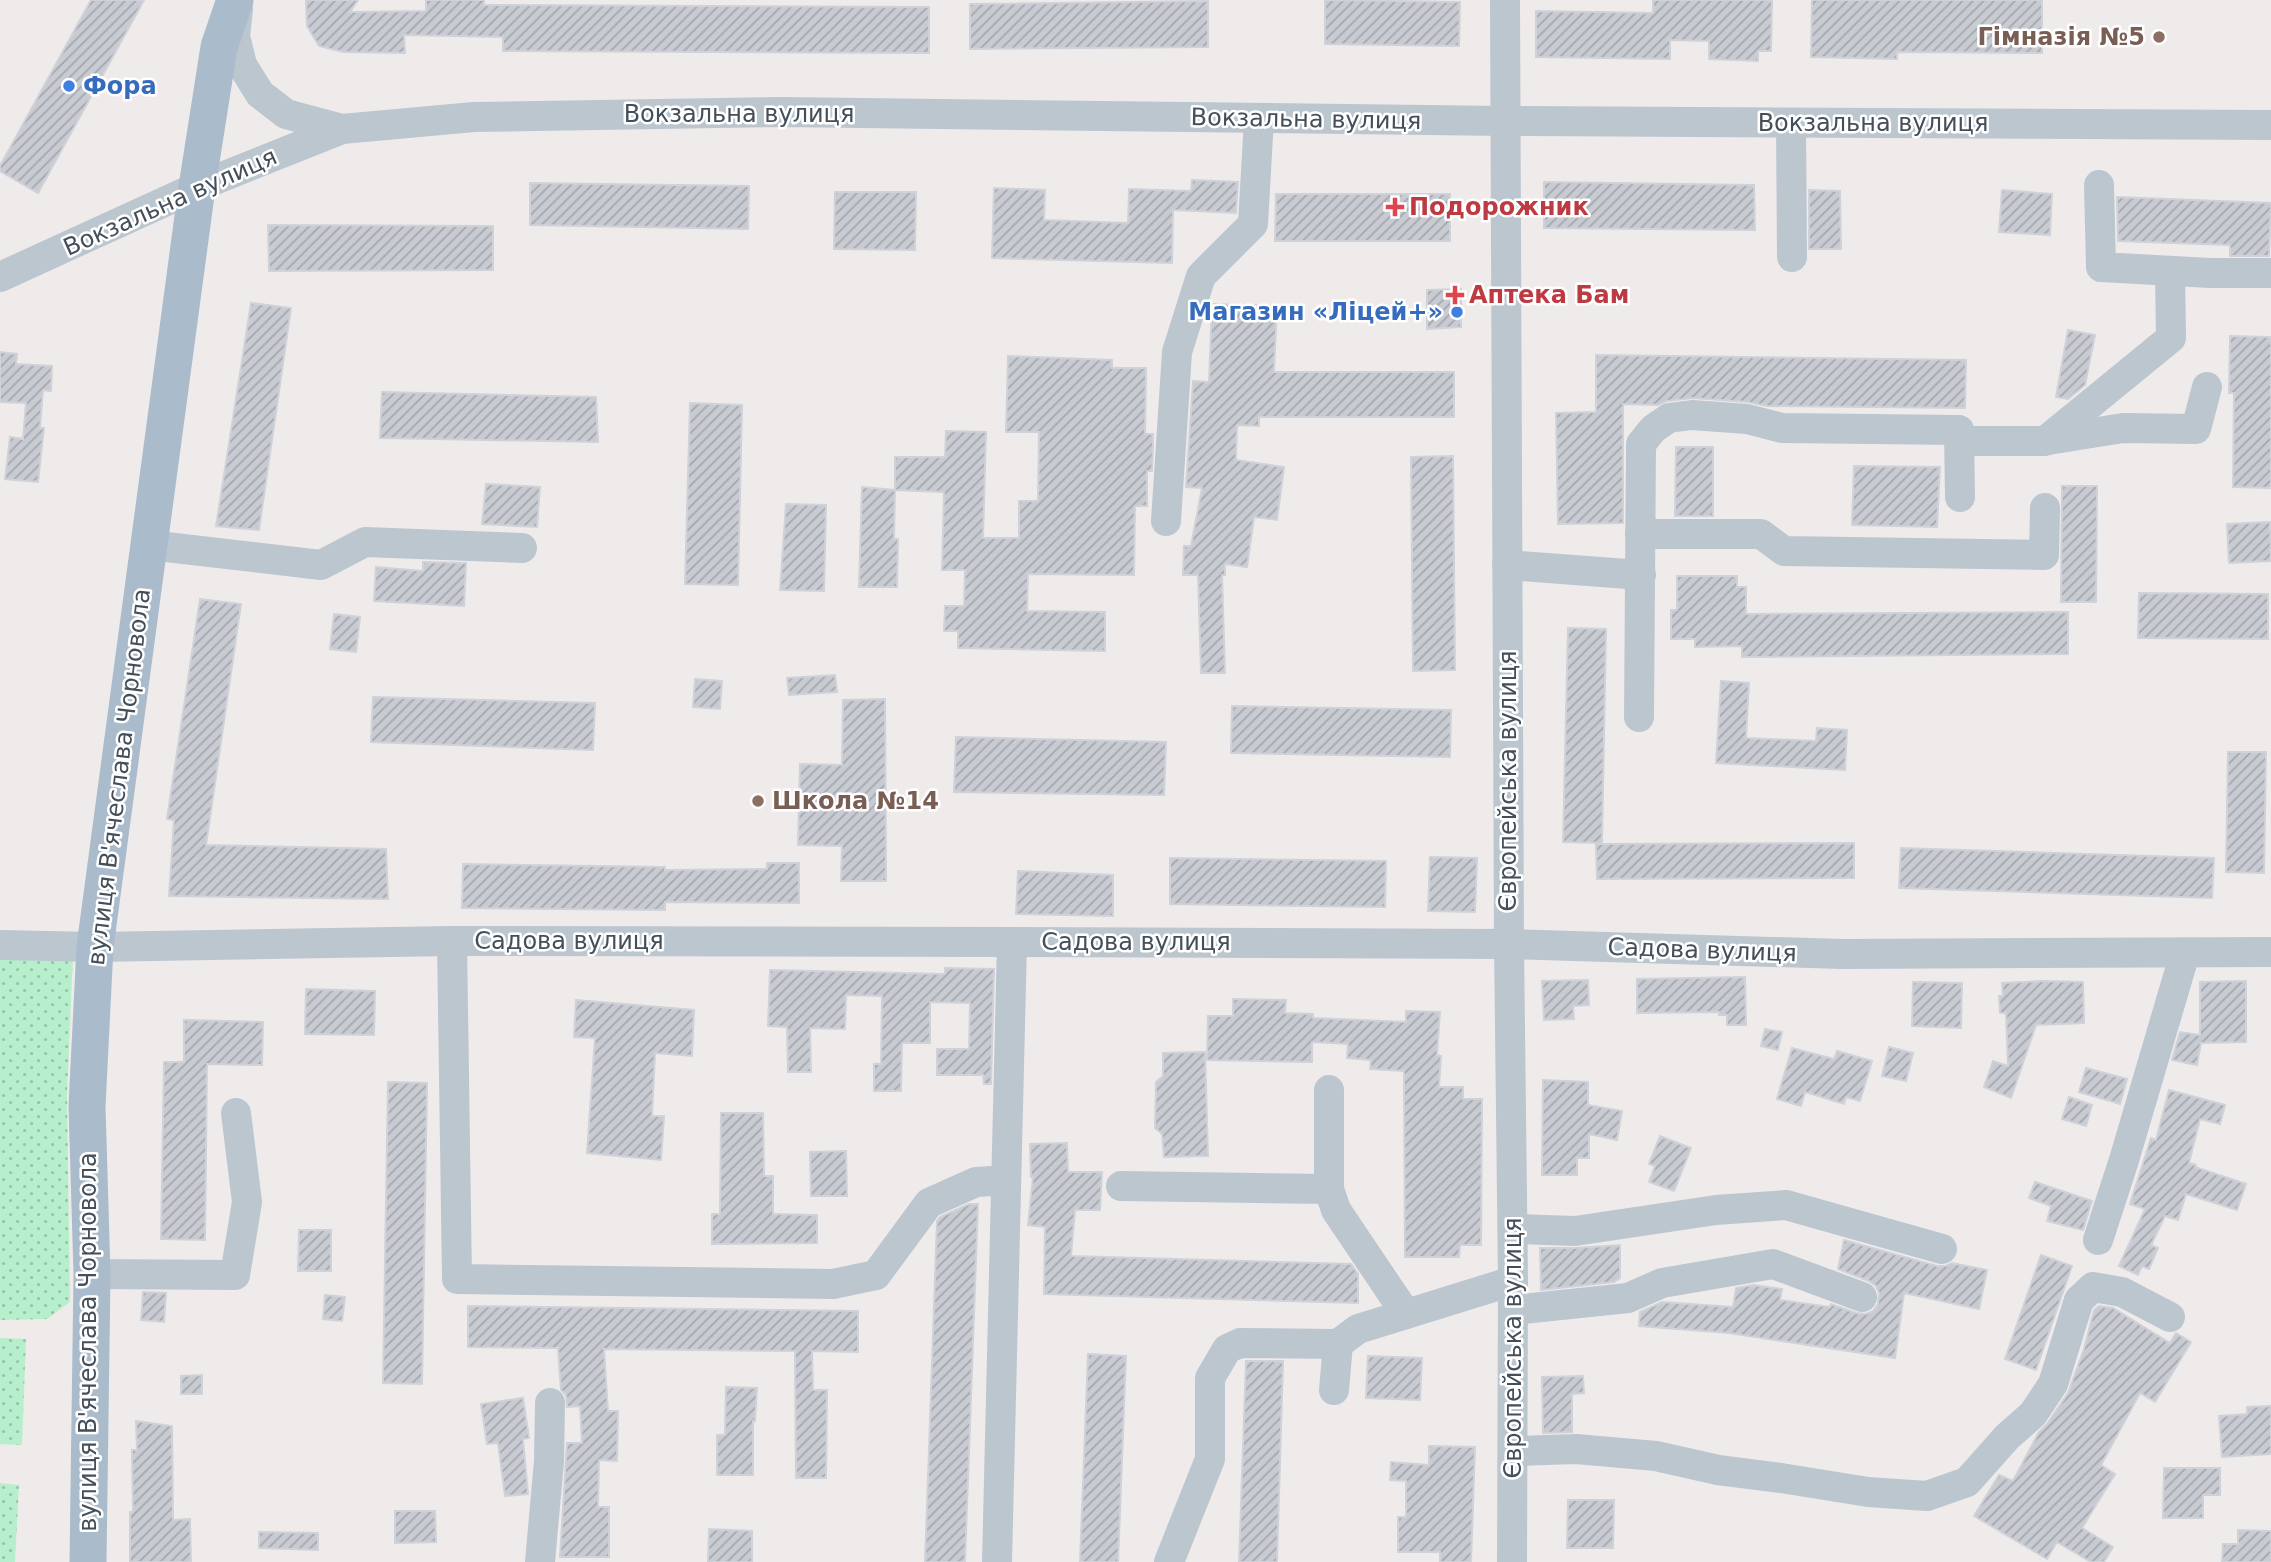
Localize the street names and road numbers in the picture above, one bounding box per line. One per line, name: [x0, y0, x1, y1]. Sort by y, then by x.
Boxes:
street label: Вокзальна вулиця: [624, 100, 854, 128]
street label: Вокзальна вулиця: [1190, 103, 1422, 135]
street label: Вокзальна вулиця: [1758, 109, 1988, 137]
street label: Вокзальна вулиця: [59, 142, 281, 262]
street label: вулиця В'ячеслава Чорновола: [82, 587, 156, 967]
street label: Європейська вулиця: [1494, 650, 1522, 912]
street label: Садова вулиця: [474, 927, 664, 955]
street label: Садова вулиця: [1041, 928, 1231, 956]
street label: Садова вулиця: [1607, 933, 1797, 967]
street label: вулиця В'ячеслава Чорновола: [74, 1152, 102, 1532]
street label: Європейська вулиця: [1499, 1217, 1527, 1479]

